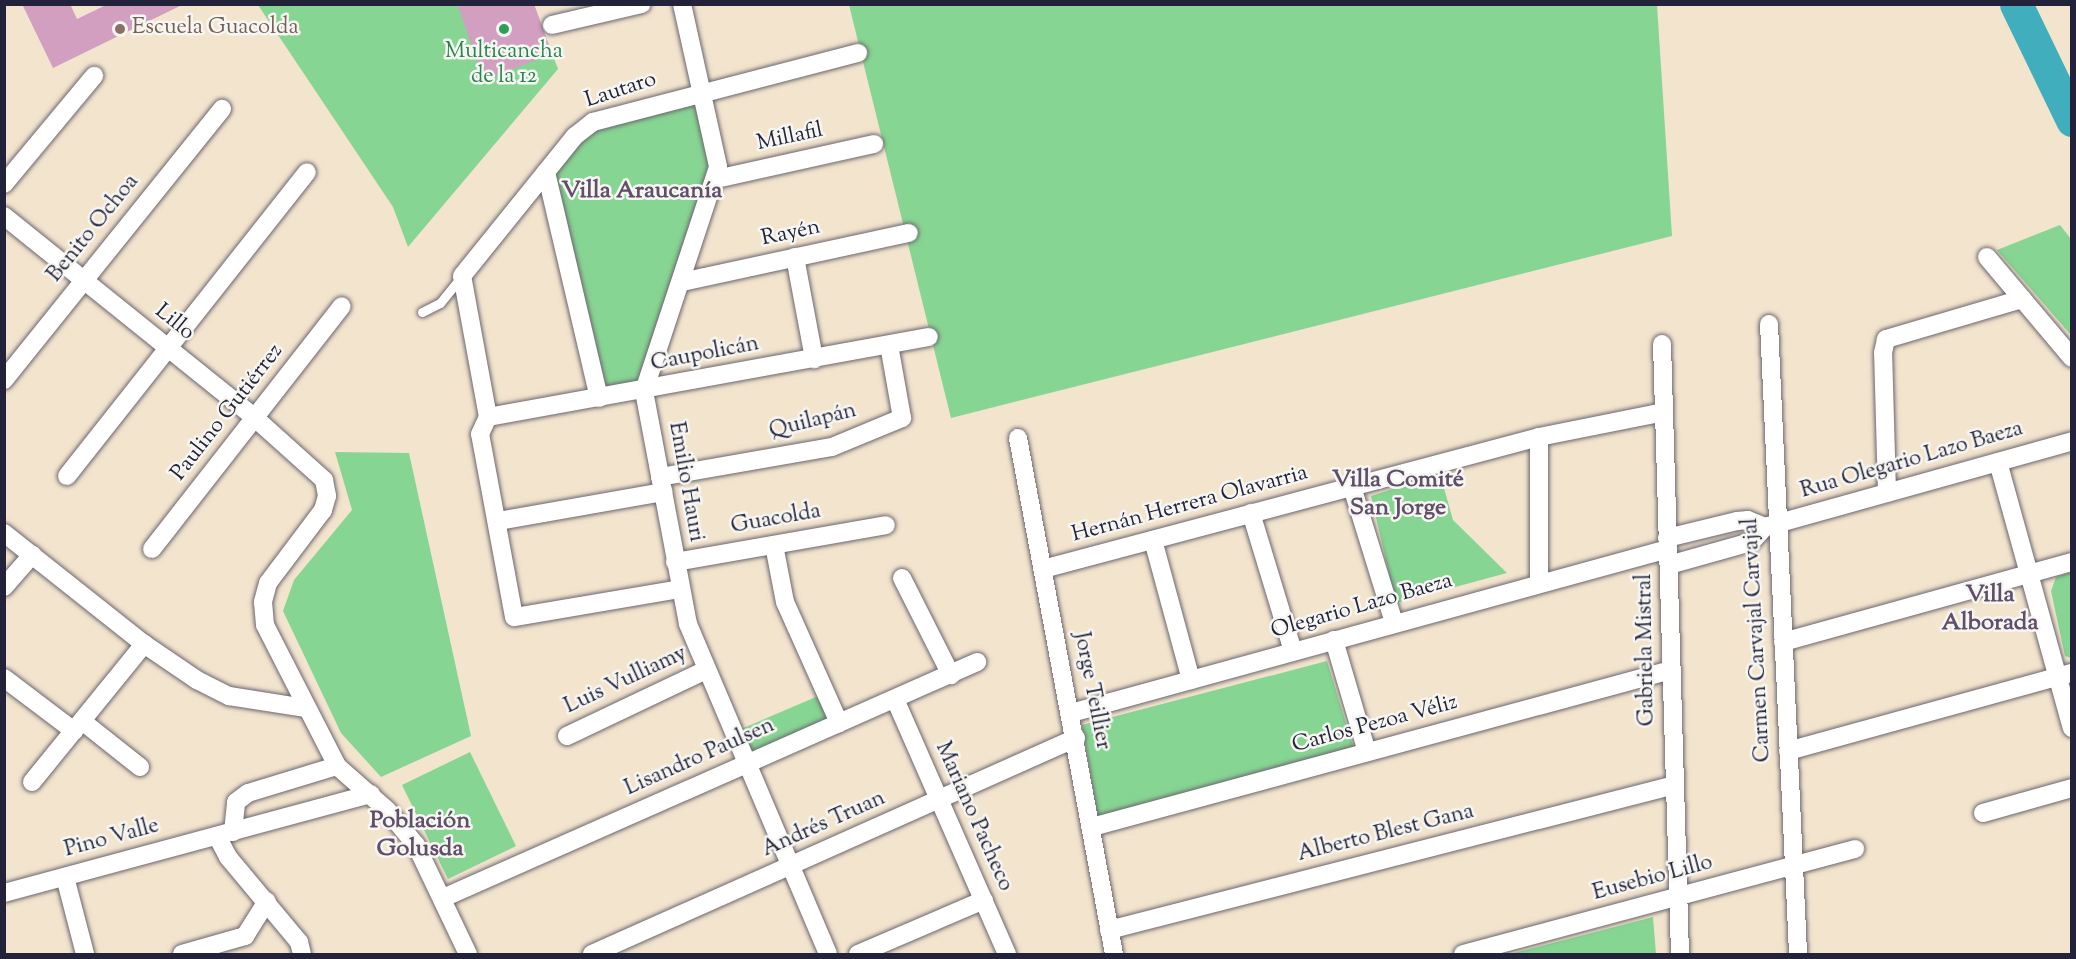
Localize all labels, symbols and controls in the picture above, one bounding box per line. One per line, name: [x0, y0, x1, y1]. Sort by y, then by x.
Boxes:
place label: Escuela Guacolda: [132, 16, 299, 42]
marker: Escuela Guacolda: [113, 22, 127, 36]
marker: Multicancha de la 12: [497, 22, 511, 36]
place label: Multicancha de la 12: [445, 39, 563, 90]
street label: Lautaro: [582, 67, 660, 115]
street label: Millafil: [755, 118, 825, 158]
street label: Benito Ochoa: [43, 170, 145, 288]
district label: Villa Araucanía: [562, 178, 722, 206]
street label: Rayén: [759, 215, 823, 253]
street label: Lillo: [149, 299, 199, 347]
street label: Caupolicán: [649, 332, 761, 378]
street label: Paulino Gutiérrez: [166, 339, 290, 487]
street label: Quilapán: [767, 398, 859, 446]
street label: Rua Olegario Lazo Baeza: [1798, 417, 2026, 505]
street label: Emilio Hauri: [661, 420, 709, 544]
street label: Hernán Herrera Olavarria: [1069, 461, 1311, 549]
district label: Villa Comité San Jorge: [1332, 467, 1464, 523]
street label: Guacolda: [729, 499, 823, 541]
street label: Carmen Carvajal Carvajal: [1738, 517, 1778, 763]
street label: Olegario Lazo Baeza: [1268, 568, 1456, 646]
street label: Gabriela Mistral: [1632, 573, 1662, 727]
district label: Villa Alborada: [1942, 582, 2038, 638]
street label: Jorge Teillier: [1067, 630, 1115, 752]
street label: Luis Vulliamy: [561, 641, 691, 721]
street label: Carlos Pezoa Véliz: [1289, 690, 1461, 760]
street label: Lisandro Paulsen: [621, 713, 779, 803]
street label: Mariano Pacheco: [928, 738, 1018, 896]
street label: Andrés Truan: [758, 786, 890, 864]
street label: Alberto Blest Gana: [1295, 799, 1477, 869]
district label: Población Golusda: [370, 808, 470, 864]
street label: Pino Valle: [62, 814, 162, 864]
street label: Eusebio Lillo: [1590, 850, 1716, 908]

